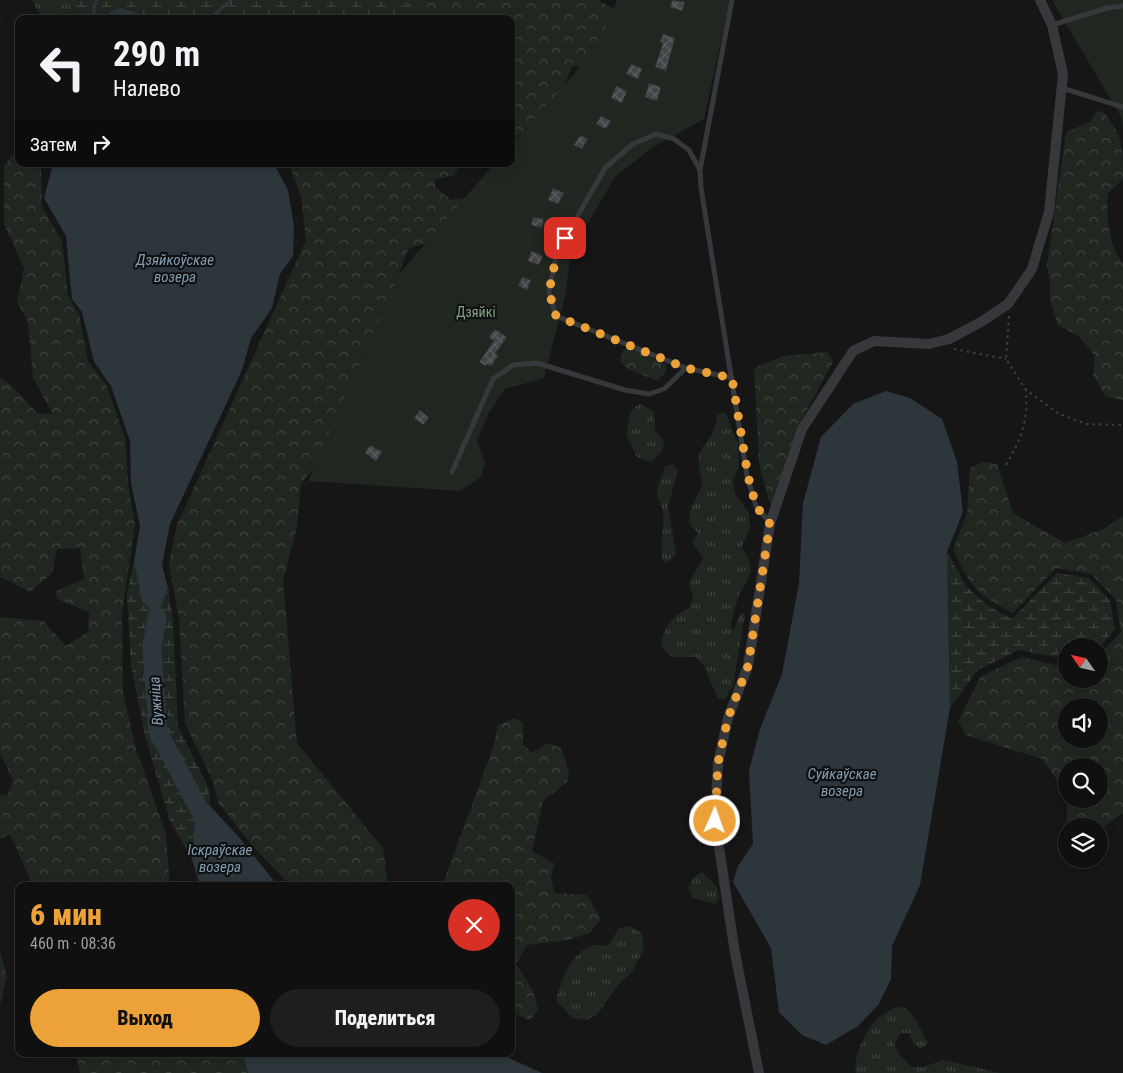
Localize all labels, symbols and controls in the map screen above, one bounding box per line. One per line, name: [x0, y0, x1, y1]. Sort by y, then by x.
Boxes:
text: 290 m: [113, 34, 200, 75]
icon: left: [30, 35, 95, 100]
text: Налево: [113, 76, 181, 101]
icon: right: [87, 130, 115, 158]
text: Затем: [30, 133, 77, 156]
pin: [544, 217, 586, 259]
icon: arrive: [551, 224, 579, 252]
water label: Дзяйкоўскае возера: [135, 251, 214, 286]
park label: Дзяйкі: [456, 304, 496, 320]
north arrow: [1058, 638, 1108, 688]
map controls: [1058, 638, 1108, 868]
water label: Вужніца: [145, 676, 167, 726]
button: sound: [1058, 698, 1108, 748]
button: search: [1058, 758, 1108, 808]
water label: Суйкаўскае возера: [807, 765, 877, 800]
position arrow: [688, 794, 740, 846]
button: layers: [1058, 818, 1108, 868]
water label: Іскраўскае возера: [188, 841, 253, 876]
text: 6 мин: [30, 897, 102, 932]
button: close: [448, 899, 500, 951]
text: 460 m · 08:36: [30, 934, 116, 953]
button: Выход: [30, 989, 260, 1047]
button: Поделиться: [270, 989, 500, 1047]

